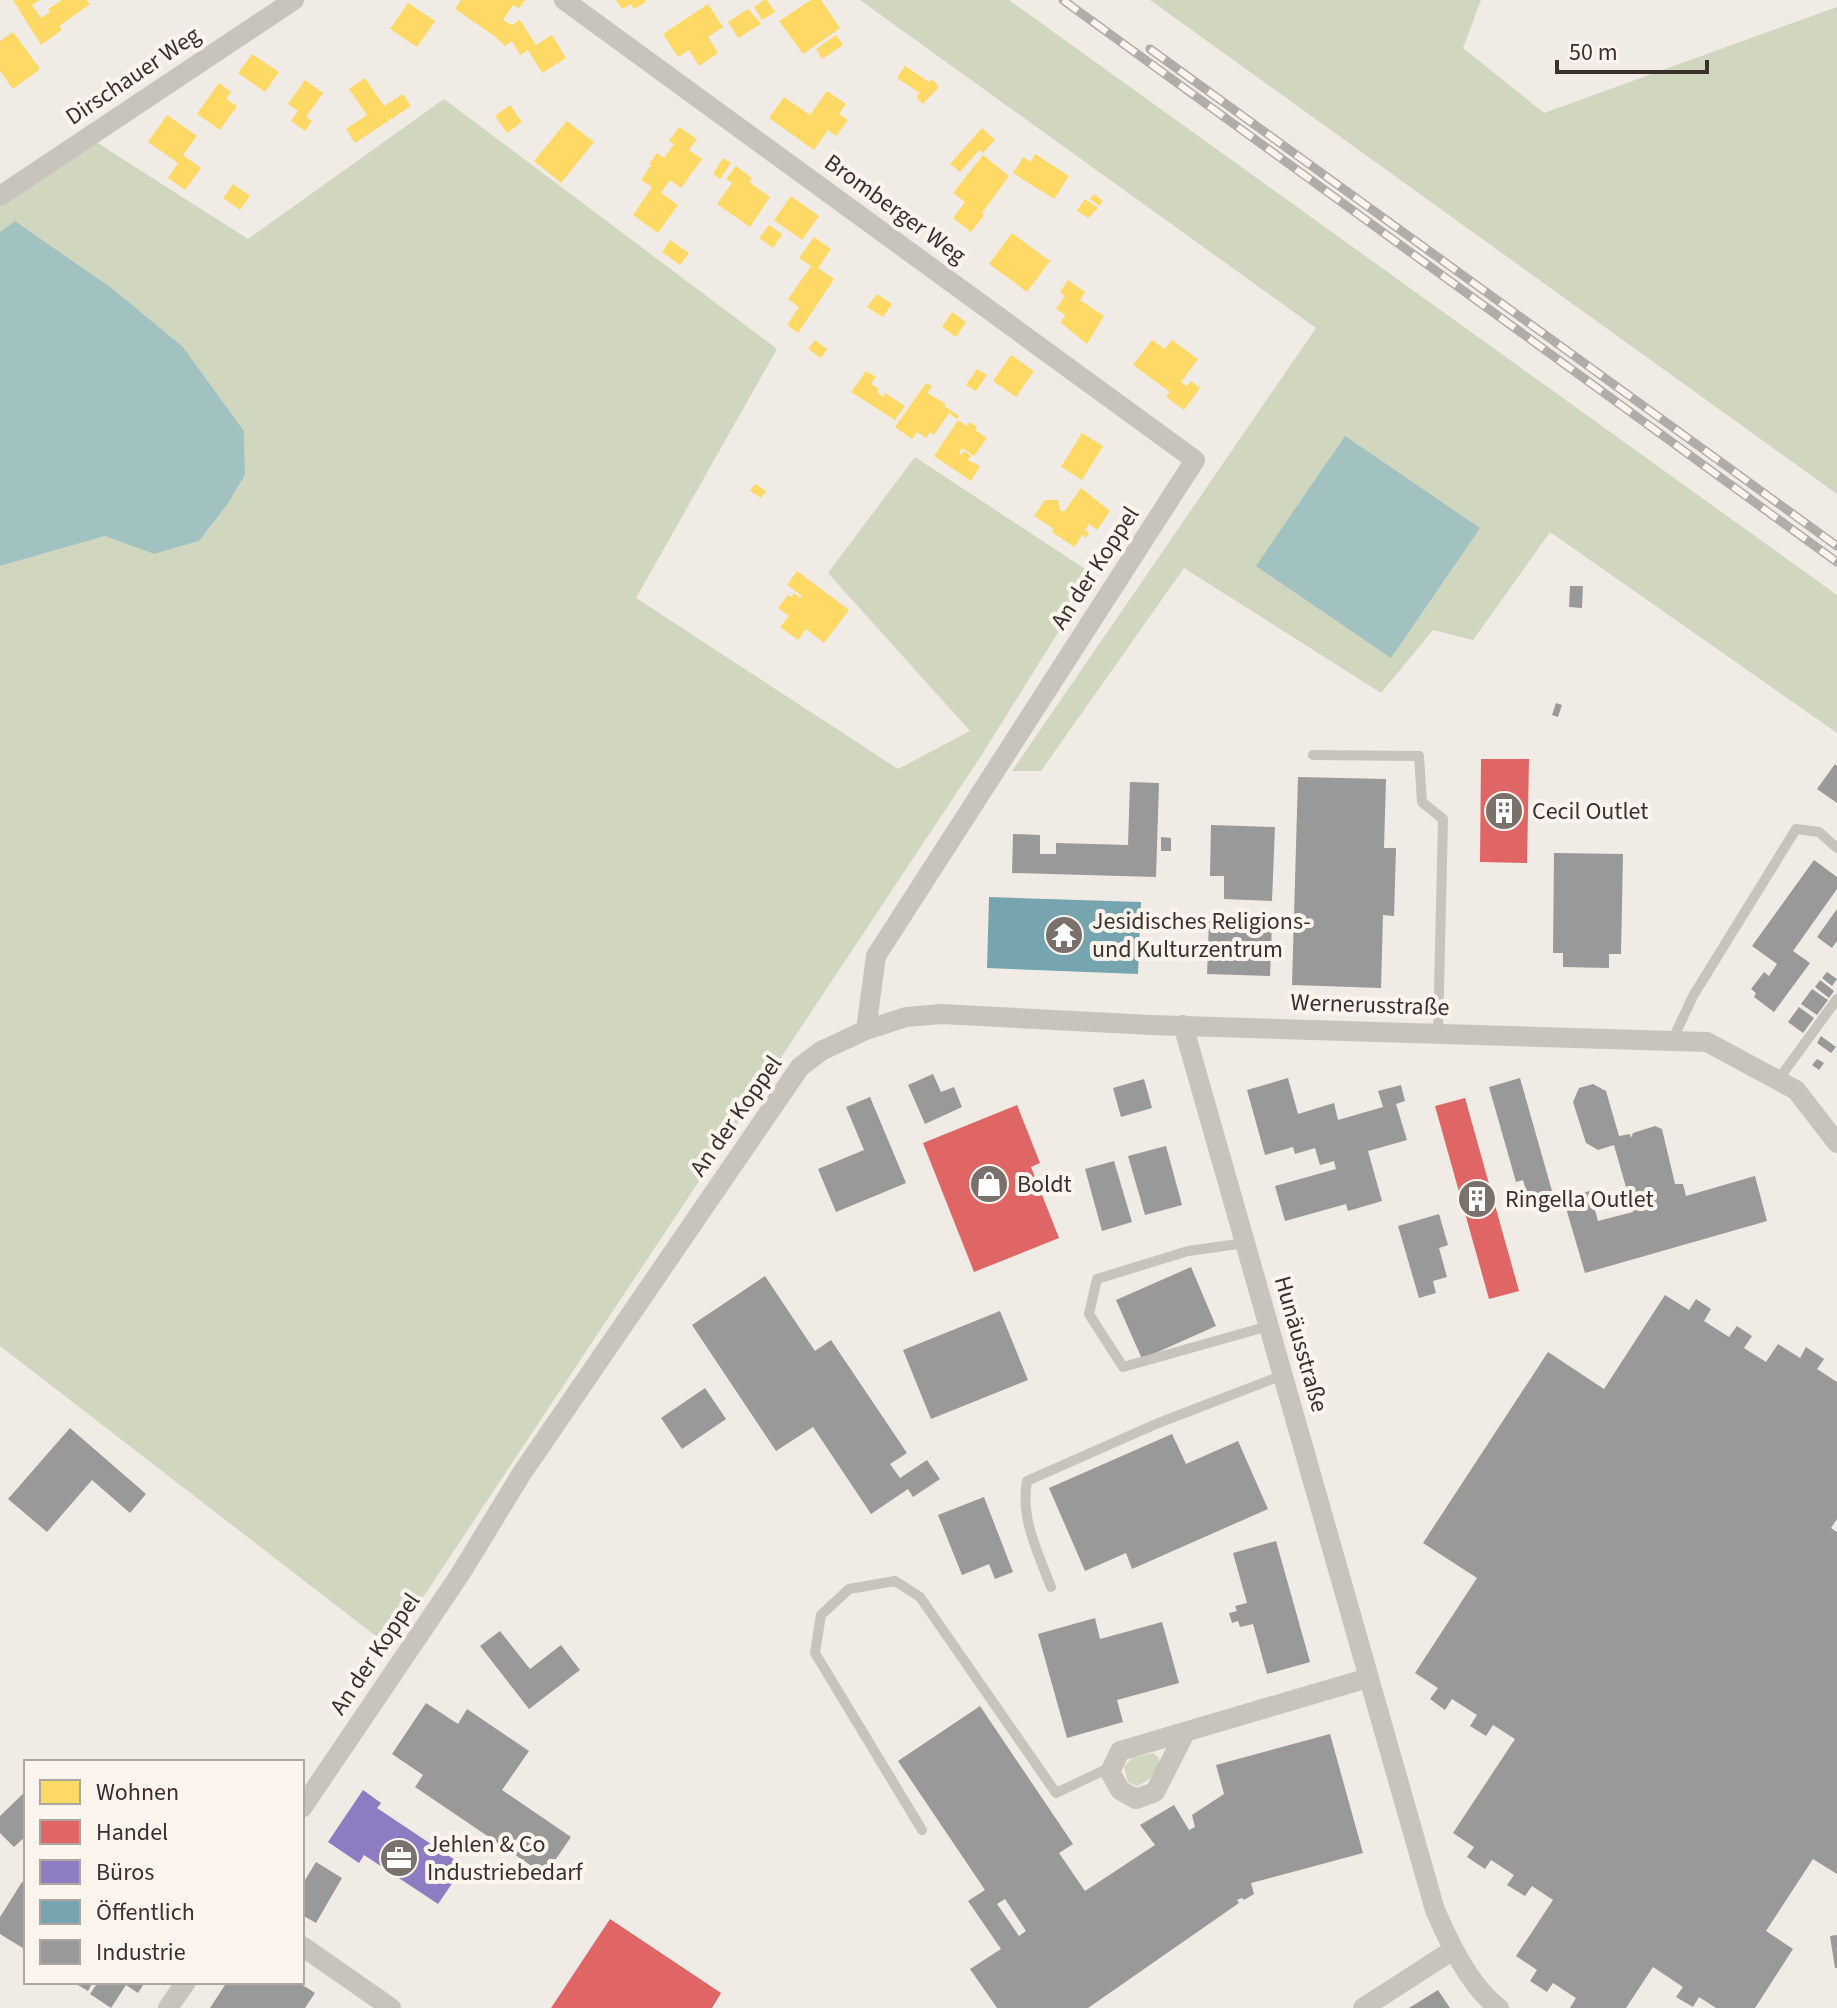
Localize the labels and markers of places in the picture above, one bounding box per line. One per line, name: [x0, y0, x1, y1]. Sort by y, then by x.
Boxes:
building icon: Cecil Outlet: [1483, 790, 1525, 832]
place label: Cecil Outlet: [1532, 794, 1648, 829]
place label: Jesidisches Religions- und Kulturzentrum: [1092, 904, 1311, 967]
temple icon: Jesidisches Religions- und Kulturzentrum: [1043, 914, 1085, 956]
shop icon: Boldt: [968, 1163, 1010, 1205]
place label: Boldt: [1017, 1167, 1072, 1202]
building icon: Ringella Outlet: [1456, 1178, 1498, 1220]
place label: Ringella Outlet: [1505, 1182, 1654, 1217]
place label: Jehlen & Co Industriebedarf: [427, 1827, 584, 1890]
office icon: Jehlen & Co Industriebedarf: [378, 1837, 420, 1879]

